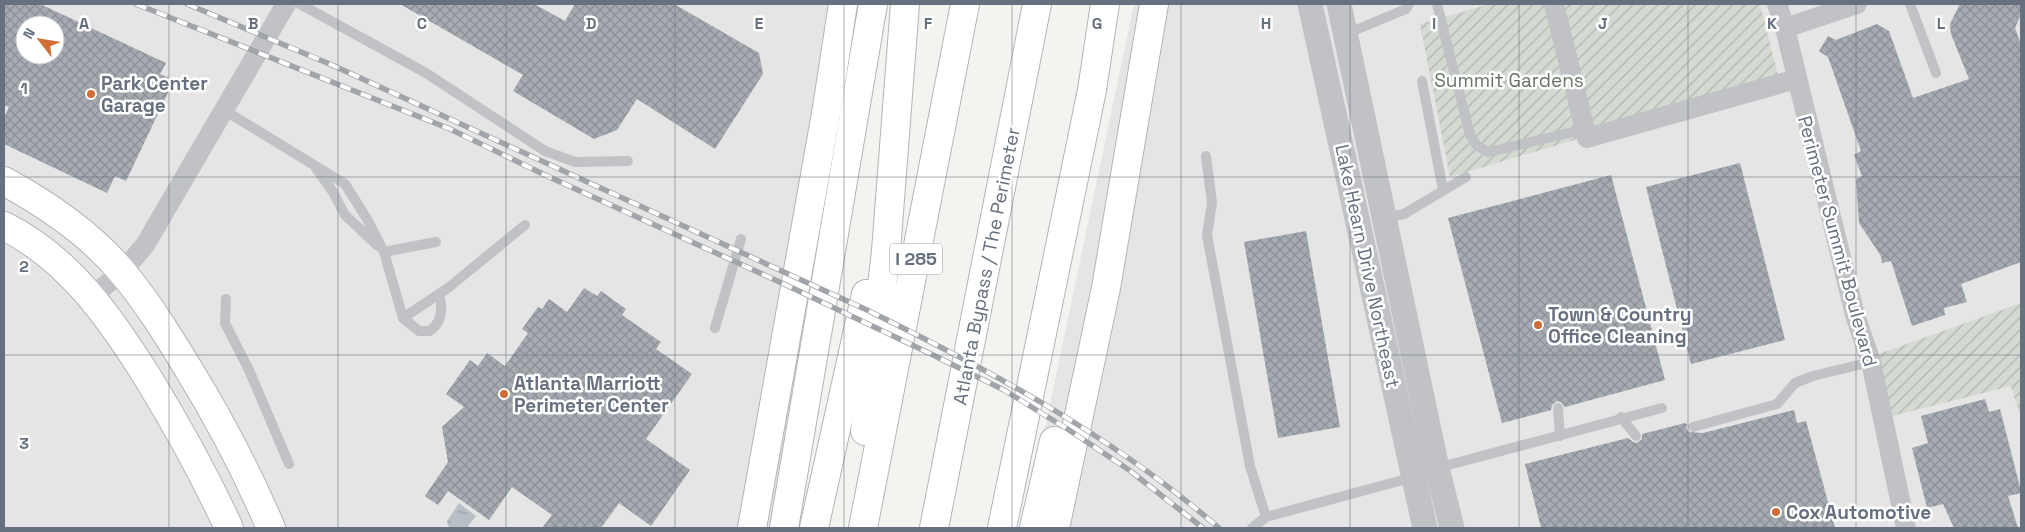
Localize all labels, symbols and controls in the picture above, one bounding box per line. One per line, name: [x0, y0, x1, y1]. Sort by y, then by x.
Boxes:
text: A: [79, 13, 89, 34]
text: B: [248, 13, 258, 34]
text: C: [417, 13, 427, 34]
text: D: [586, 13, 596, 34]
text: E: [755, 13, 764, 34]
text: F: [924, 13, 933, 34]
text: G: [1092, 13, 1102, 34]
text: H: [1261, 13, 1271, 34]
text: I: [1432, 13, 1436, 34]
text: J: [1598, 13, 1608, 34]
text: K: [1767, 13, 1777, 34]
text: L: [1937, 13, 1946, 34]
north arrow: [15, 15, 65, 65]
text: N: [19, 25, 39, 42]
park label: Summit Gardens: [1434, 68, 1584, 93]
place label: Park Center Garage: [101, 71, 208, 118]
text: 1: [20, 78, 28, 99]
marker: Park Center Garage: [85, 88, 97, 100]
street label: Perimeter Summit Boulevard: [1792, 113, 1883, 369]
street label: Atlanta Bypass / The Perimeter: [947, 125, 1026, 407]
street label: Lake Hearn Drive Northeast: [1329, 142, 1406, 390]
road number: I 285: [890, 243, 942, 274]
text: 2: [19, 256, 29, 277]
place label: Town & Country Office Cleaning: [1548, 302, 1691, 349]
marker: Town & Country Office Cleaning: [1532, 319, 1544, 331]
place label: Atlanta Marriott Perimeter Center: [514, 371, 669, 418]
marker: Atlanta Marriott Perimeter Center: [498, 388, 510, 400]
text: 3: [19, 433, 29, 454]
place label: Cox Automotive: [1786, 500, 1931, 525]
marker: Cox Automotive: [1770, 506, 1782, 518]

